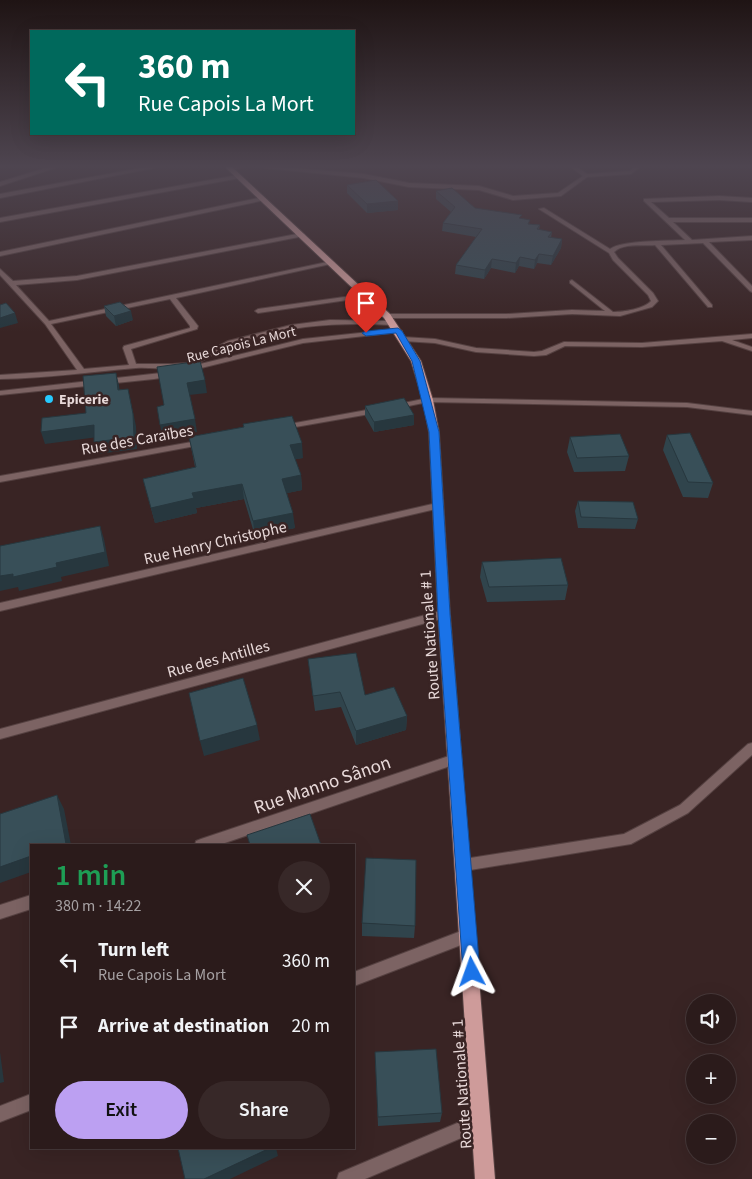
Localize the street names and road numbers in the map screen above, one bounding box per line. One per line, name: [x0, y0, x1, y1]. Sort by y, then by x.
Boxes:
street label: Rue Capois La Mort: [185, 322, 298, 368]
street label: Rue des Caraïbes: [79, 419, 195, 461]
street label: Rue Henry Christophe: [142, 516, 289, 570]
street label: Route Nationale # 1: [414, 569, 446, 701]
street label: Rue des Antilles: [165, 635, 272, 683]
street label: Rue Manno Sânon: [250, 749, 395, 822]
street label: Route Nationale # 1: [446, 1018, 478, 1150]

